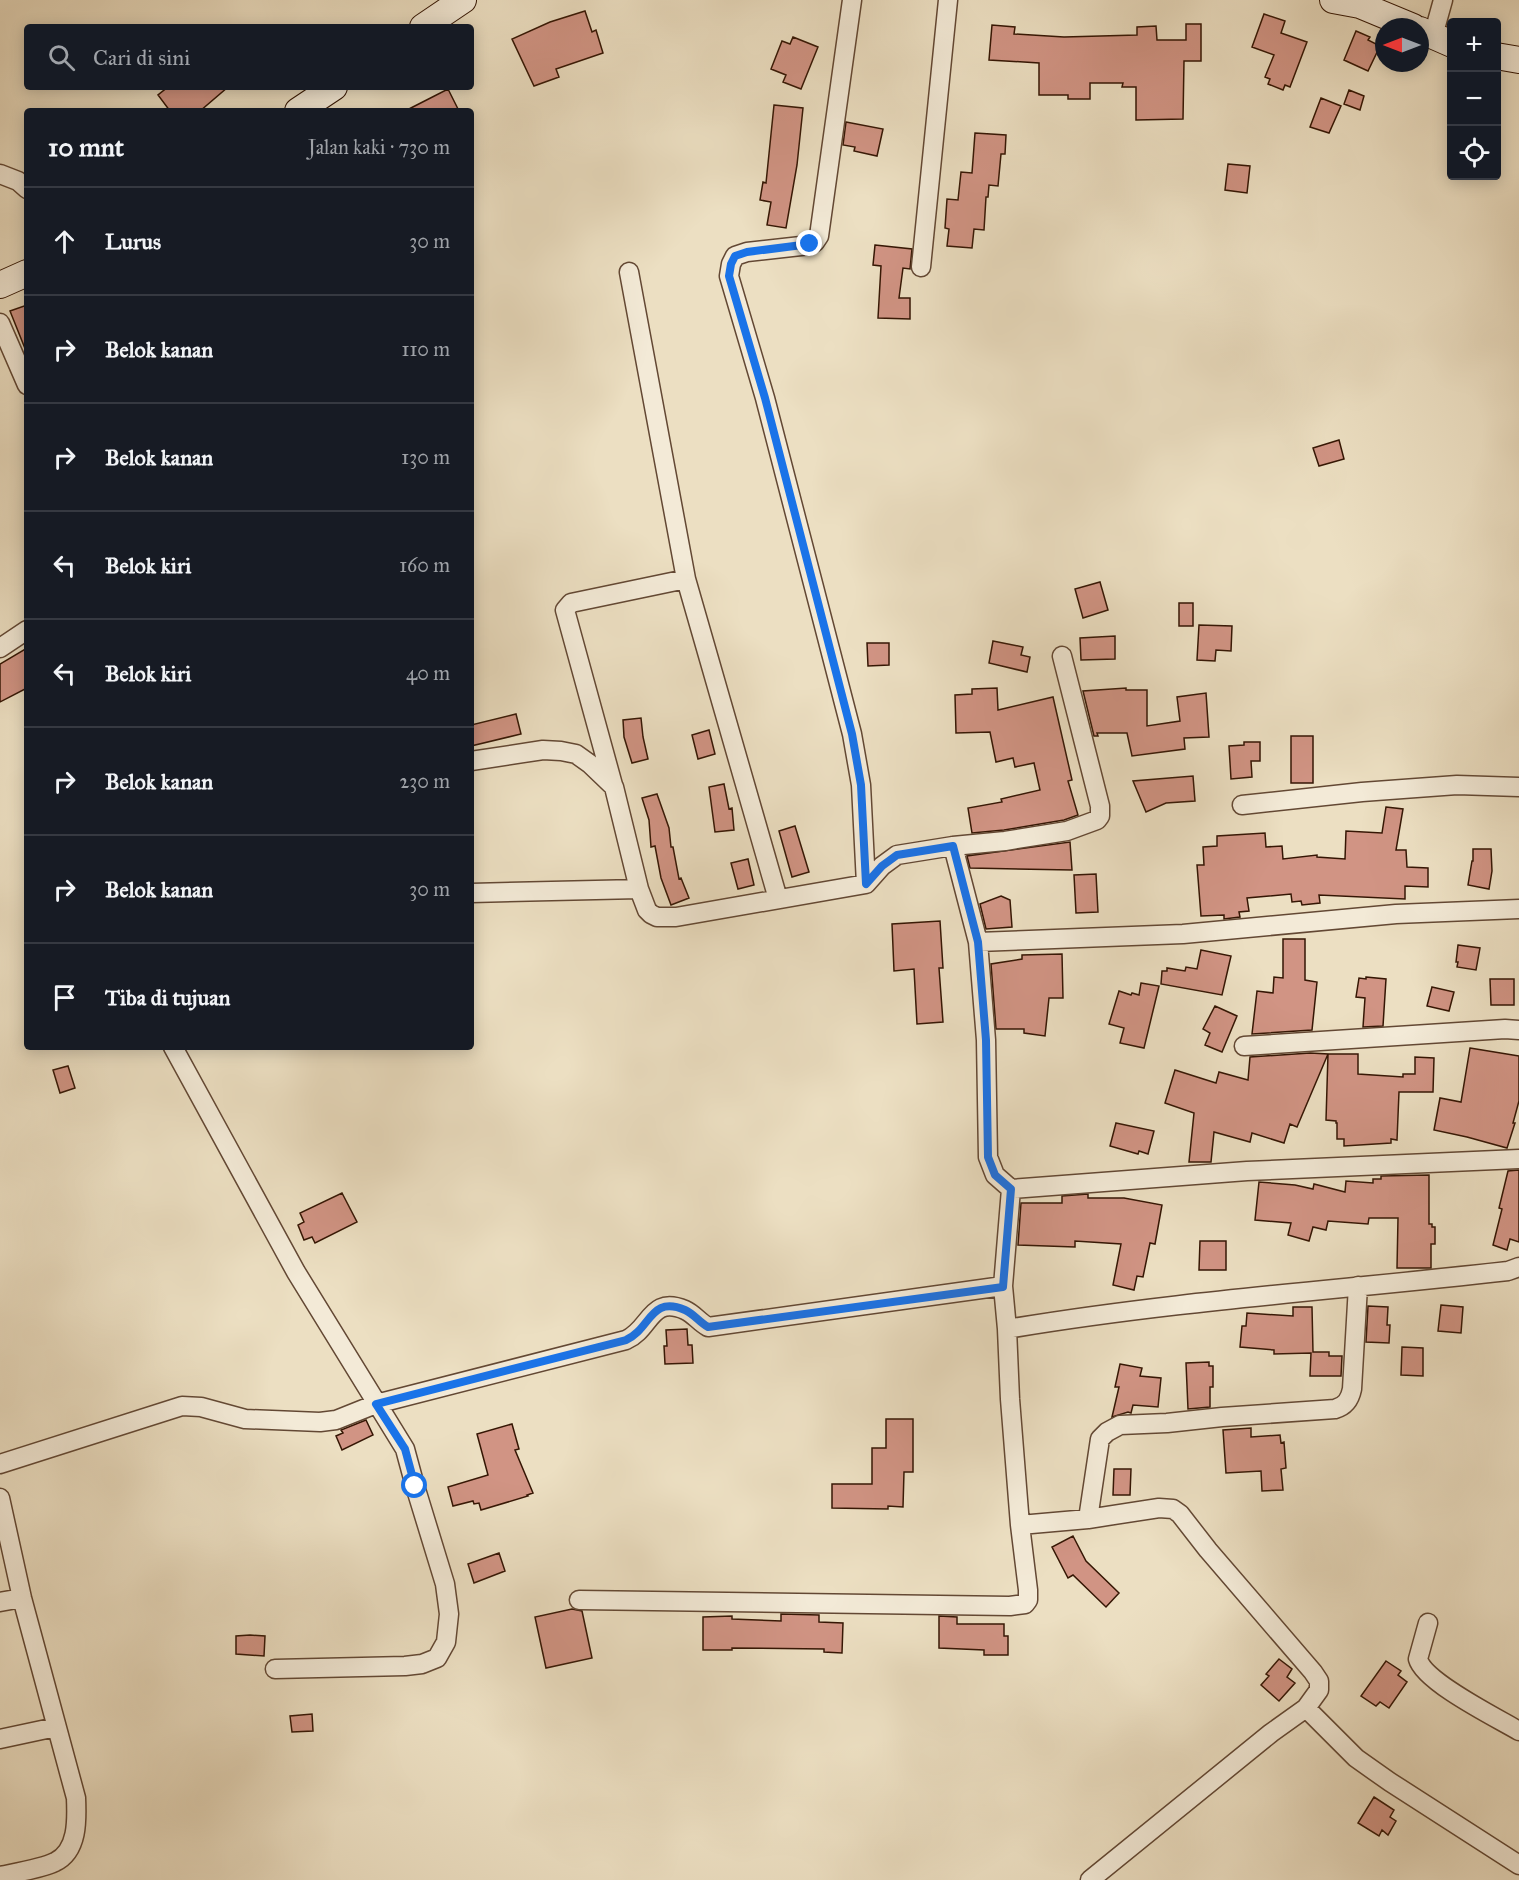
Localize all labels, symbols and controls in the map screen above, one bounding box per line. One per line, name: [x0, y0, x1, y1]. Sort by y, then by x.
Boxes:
north arrow: [1375, 18, 1429, 72]
map controls: [1447, 18, 1501, 180]
button: +: [1447, 18, 1501, 72]
search box: [24, 24, 474, 90]
icon: search: [45, 41, 78, 74]
text: Cari di sini: [93, 44, 190, 71]
button: −: [1447, 72, 1501, 126]
button: locate: [1447, 126, 1501, 180]
text: 10 mnt: [48, 131, 124, 163]
text: Jalan kaki · 730 m: [308, 135, 450, 159]
icon: ahead: [48, 225, 81, 258]
text: Lurus: [105, 228, 161, 255]
text: 30 m: [409, 229, 450, 253]
route end: [796, 230, 822, 256]
icon: right: [48, 333, 81, 366]
text: Belok kanan: [105, 336, 213, 363]
text: 110 m: [402, 337, 450, 361]
icon: right: [48, 441, 81, 474]
text: Belok kanan: [105, 444, 213, 471]
text: 130 m: [401, 445, 450, 469]
icon: left: [48, 549, 81, 582]
text: Belok kiri: [105, 552, 191, 579]
text: 160 m: [399, 553, 450, 577]
icon: left: [48, 657, 81, 690]
text: Belok kiri: [105, 660, 191, 687]
text: 40 m: [406, 661, 450, 685]
icon: right: [48, 765, 81, 798]
text: Belok kanan: [105, 768, 213, 795]
text: 230 m: [399, 769, 450, 793]
icon: right: [48, 873, 81, 906]
text: Belok kanan: [105, 876, 213, 903]
text: 30 m: [409, 877, 450, 901]
icon: arrive: [48, 981, 81, 1014]
text: Tiba di tujuan: [105, 984, 230, 1011]
route start: [401, 1472, 427, 1498]

